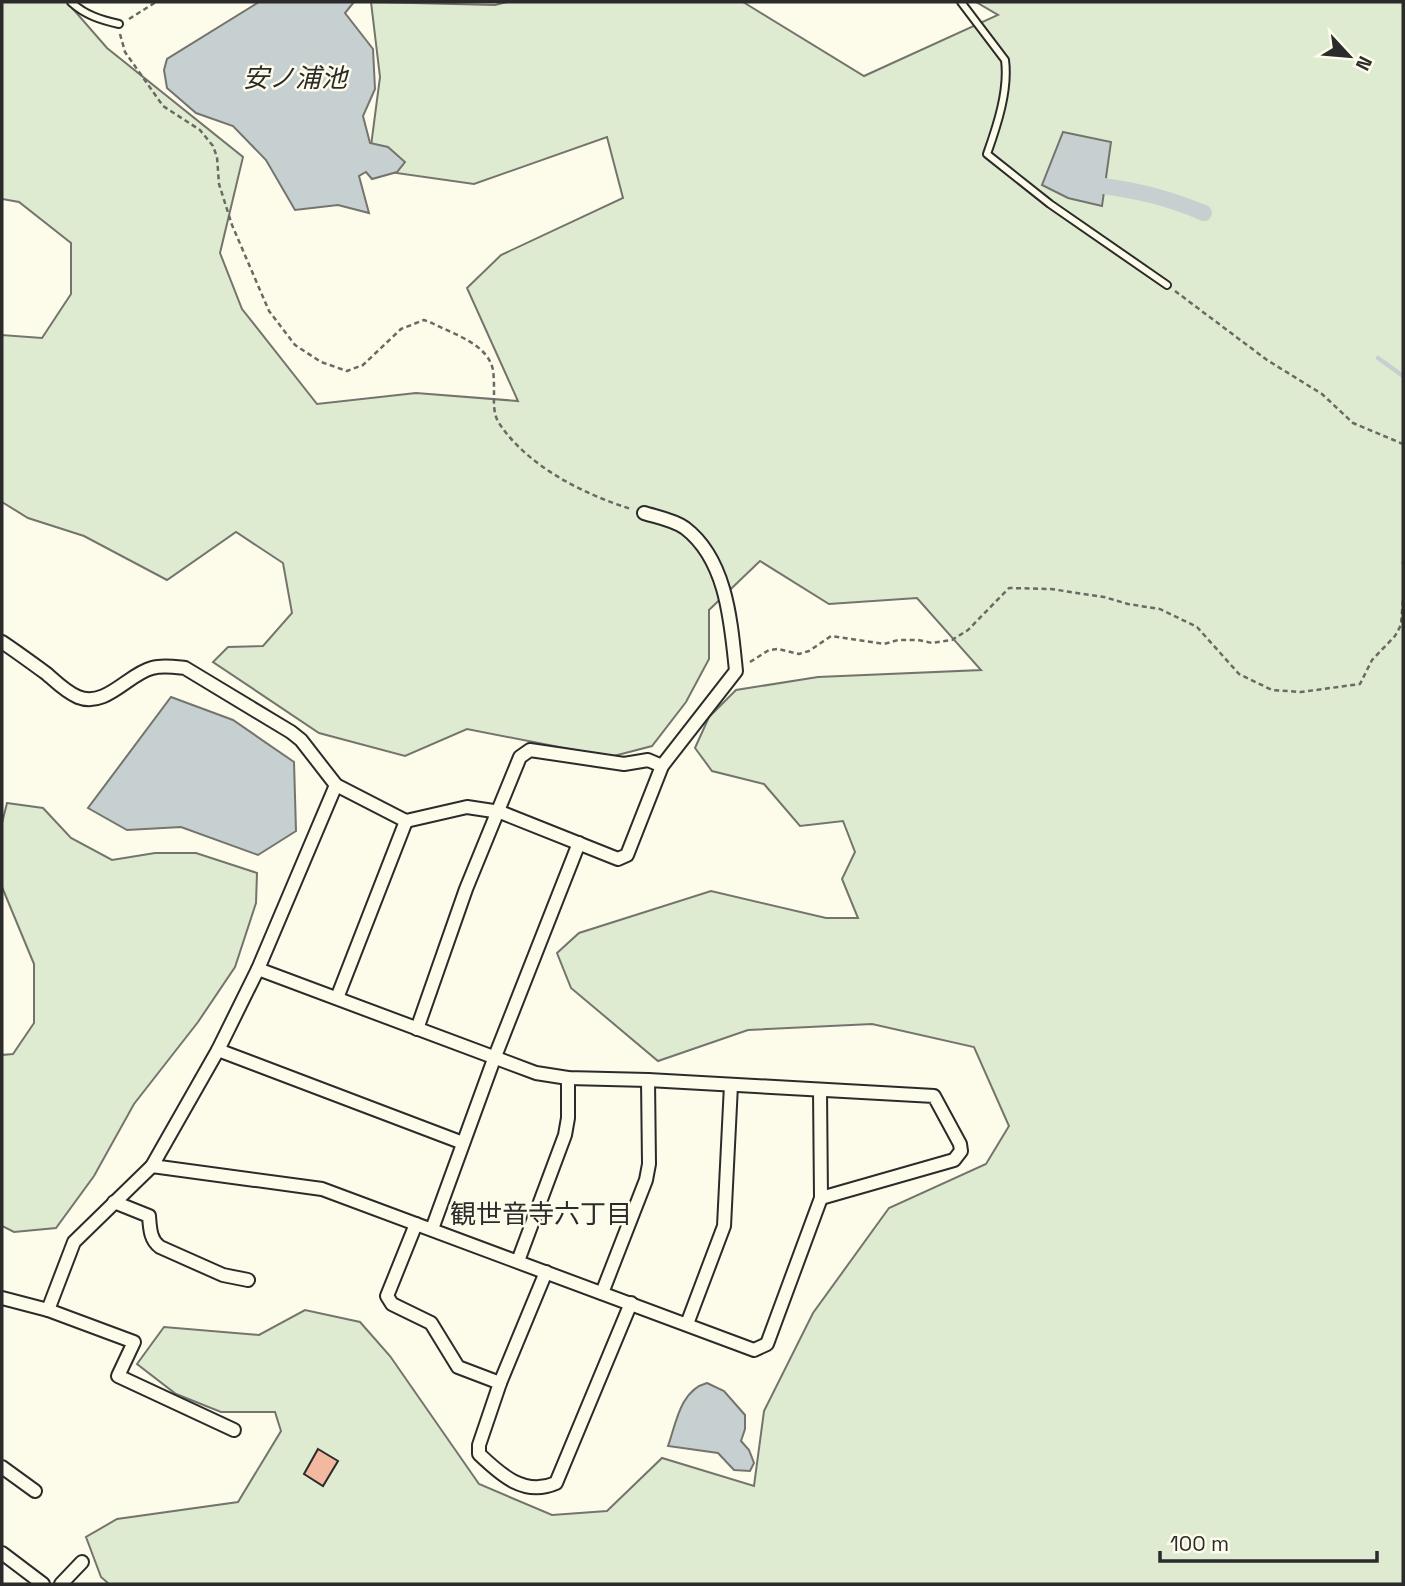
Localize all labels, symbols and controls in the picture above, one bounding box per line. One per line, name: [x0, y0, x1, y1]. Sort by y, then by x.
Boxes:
north arrow: [1314, 21, 1384, 91]
text: N: [1350, 52, 1378, 74]
water label: 安ノ浦池: [243, 61, 350, 95]
district label: 観世音寺六丁目: [450, 1197, 632, 1231]
scale bar: [1160, 1520, 1377, 1564]
text: 100 m: [1170, 1530, 1229, 1557]

